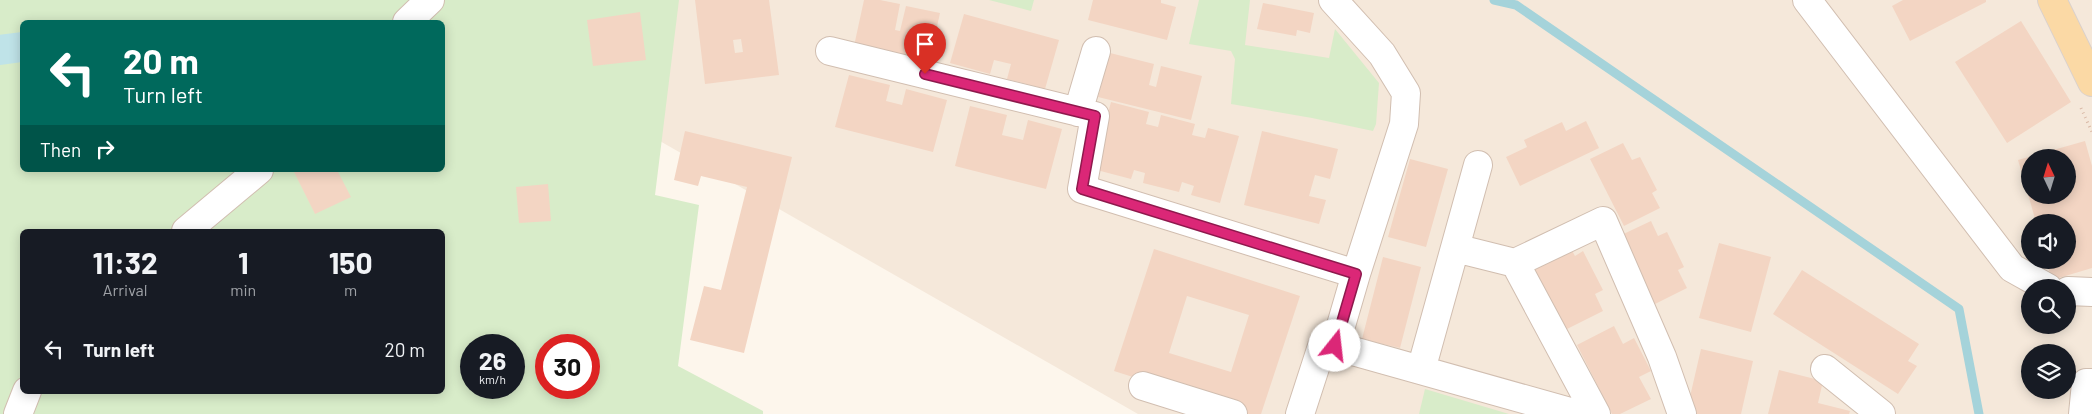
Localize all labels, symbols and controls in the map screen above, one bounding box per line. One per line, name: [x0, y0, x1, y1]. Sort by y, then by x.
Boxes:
pin: [904, 23, 946, 74]
icon: arrive: [911, 30, 939, 58]
text: 20 m: [123, 39, 199, 81]
icon: left: [40, 40, 105, 105]
text: Turn left: [123, 81, 203, 107]
icon: right: [91, 135, 119, 163]
text: Then: [40, 138, 81, 161]
north arrow: [2021, 149, 2076, 204]
map controls: [2021, 149, 2076, 399]
button: sound: [2021, 214, 2076, 269]
text: 11:32: [92, 244, 158, 280]
text: 1: [238, 244, 249, 280]
text: 150: [329, 244, 373, 280]
button: search: [2021, 279, 2076, 334]
text: Arrival: [103, 280, 147, 299]
text: min: [230, 280, 256, 299]
text: m: [344, 280, 357, 299]
position arrow: [1308, 319, 1360, 371]
speed limit sign: 30: [535, 334, 600, 399]
icon: left: [40, 335, 68, 363]
text: Turn left: [83, 338, 154, 361]
text: 20 m: [385, 338, 425, 361]
button: layers: [2021, 344, 2076, 399]
text: 26: [479, 345, 506, 375]
text: km/h: [479, 372, 506, 386]

